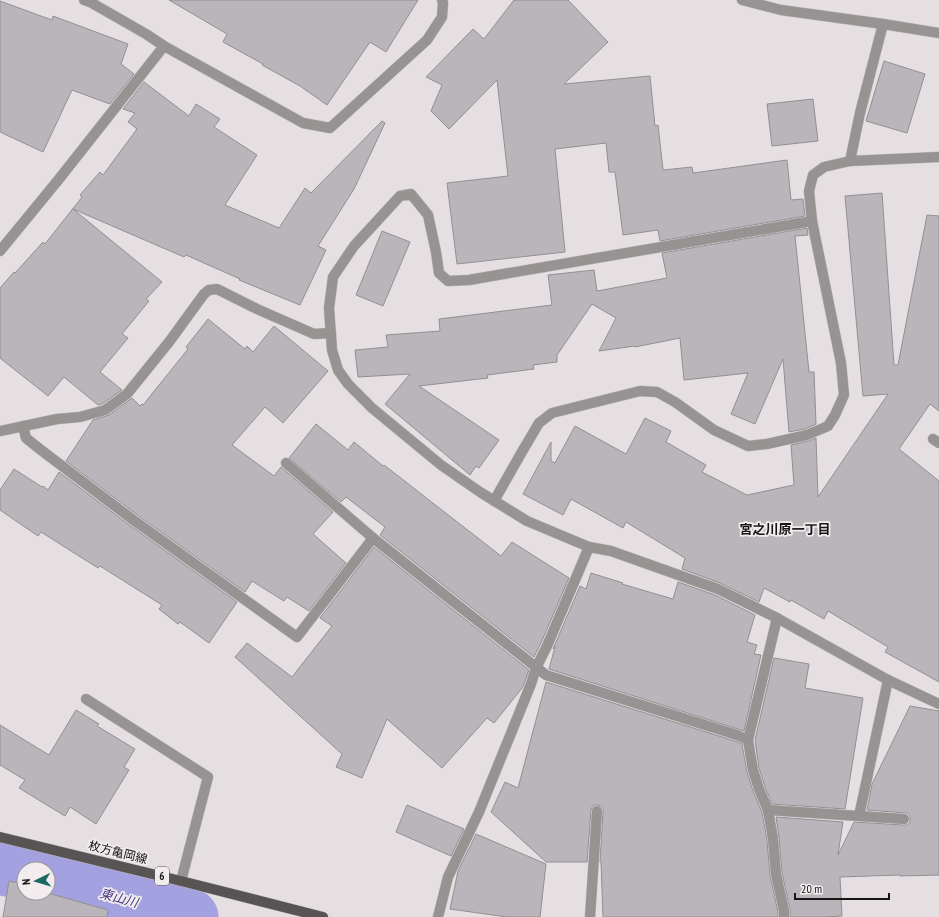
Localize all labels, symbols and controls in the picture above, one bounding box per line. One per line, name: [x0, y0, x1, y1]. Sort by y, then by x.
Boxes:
district label: 宮之川原一丁目: [739, 521, 831, 538]
street label: 枚方亀岡線: [87, 837, 149, 867]
north arrow: [16, 861, 56, 901]
road number: 6: [155, 867, 169, 885]
scale bar: [795, 875, 889, 901]
text: N: [19, 878, 33, 885]
text: 20 m: [801, 881, 822, 896]
water label: 東山川: [98, 885, 142, 912]

